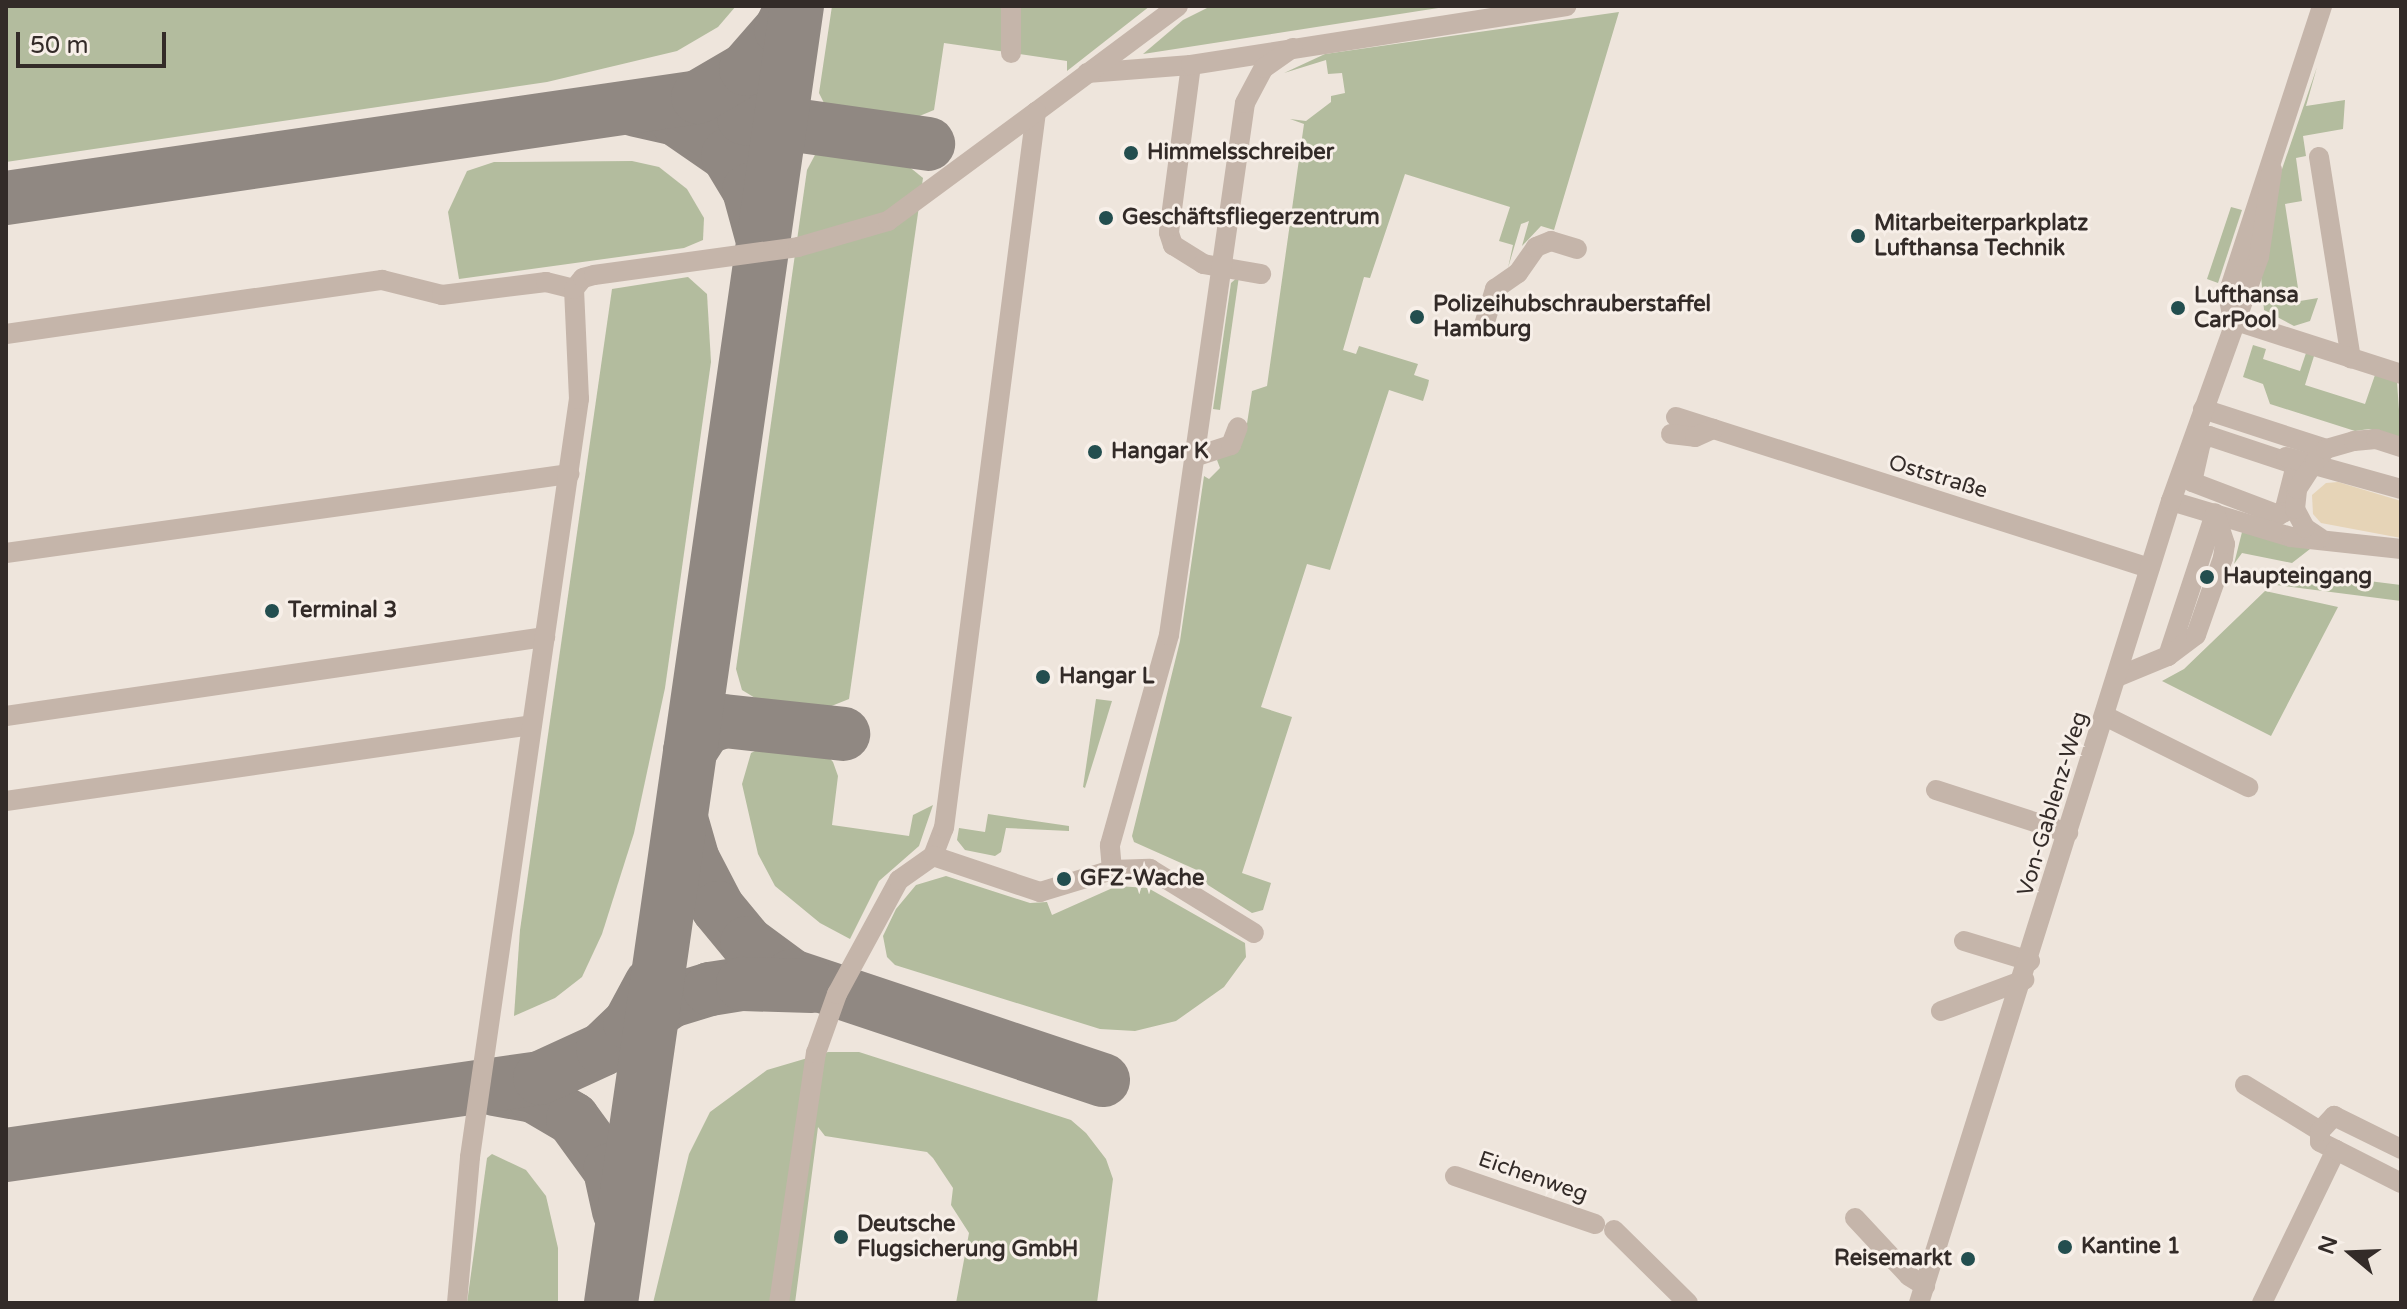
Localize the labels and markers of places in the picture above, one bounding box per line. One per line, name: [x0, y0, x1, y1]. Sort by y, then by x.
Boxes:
place label: Himmelsschreiber: [1147, 140, 1334, 166]
marker: Himmelsschreiber: [1122, 144, 1140, 162]
place label: Geschäftsfliegerzentrum: [1122, 205, 1380, 231]
marker: Geschäftsfliegerzentrum: [1097, 209, 1115, 227]
place label: Mitarbeiterparkplatz Lufthansa Technik: [1874, 210, 2088, 262]
marker: Mitarbeiterparkplatz Lufthansa Technik: [1849, 227, 1867, 245]
place label: Lufthansa CarPool: [2194, 282, 2299, 334]
place label: Polizeihubschrauberstaffel Hamburg: [1433, 291, 1711, 342]
marker: Lufthansa CarPool: [2169, 299, 2187, 317]
marker: Polizeihubschrauberstaffel Hamburg: [1408, 308, 1426, 326]
place label: Hangar K: [1111, 439, 1209, 465]
marker: Hangar K: [1086, 443, 1104, 461]
place label: Haupteingang: [2223, 564, 2372, 590]
marker: Haupteingang: [2198, 568, 2216, 586]
place label: Terminal 3: [288, 598, 397, 624]
marker: Terminal 3: [263, 602, 281, 620]
place label: Hangar L: [1059, 664, 1154, 690]
marker: Hangar L: [1034, 668, 1052, 686]
place label: GFZ-Wache: [1080, 866, 1204, 892]
marker: GFZ-Wache: [1055, 870, 1073, 888]
place label: Deutsche Flugsicherung GmbH: [857, 1211, 1078, 1262]
marker: Deutsche Flugsicherung GmbH: [832, 1228, 850, 1246]
place label: Kantine 1: [2081, 1234, 2181, 1260]
marker: Kantine 1: [2056, 1238, 2074, 1256]
place label: Reisemarkt: [1834, 1246, 1952, 1272]
marker: Reisemarkt: [1959, 1250, 1977, 1268]

